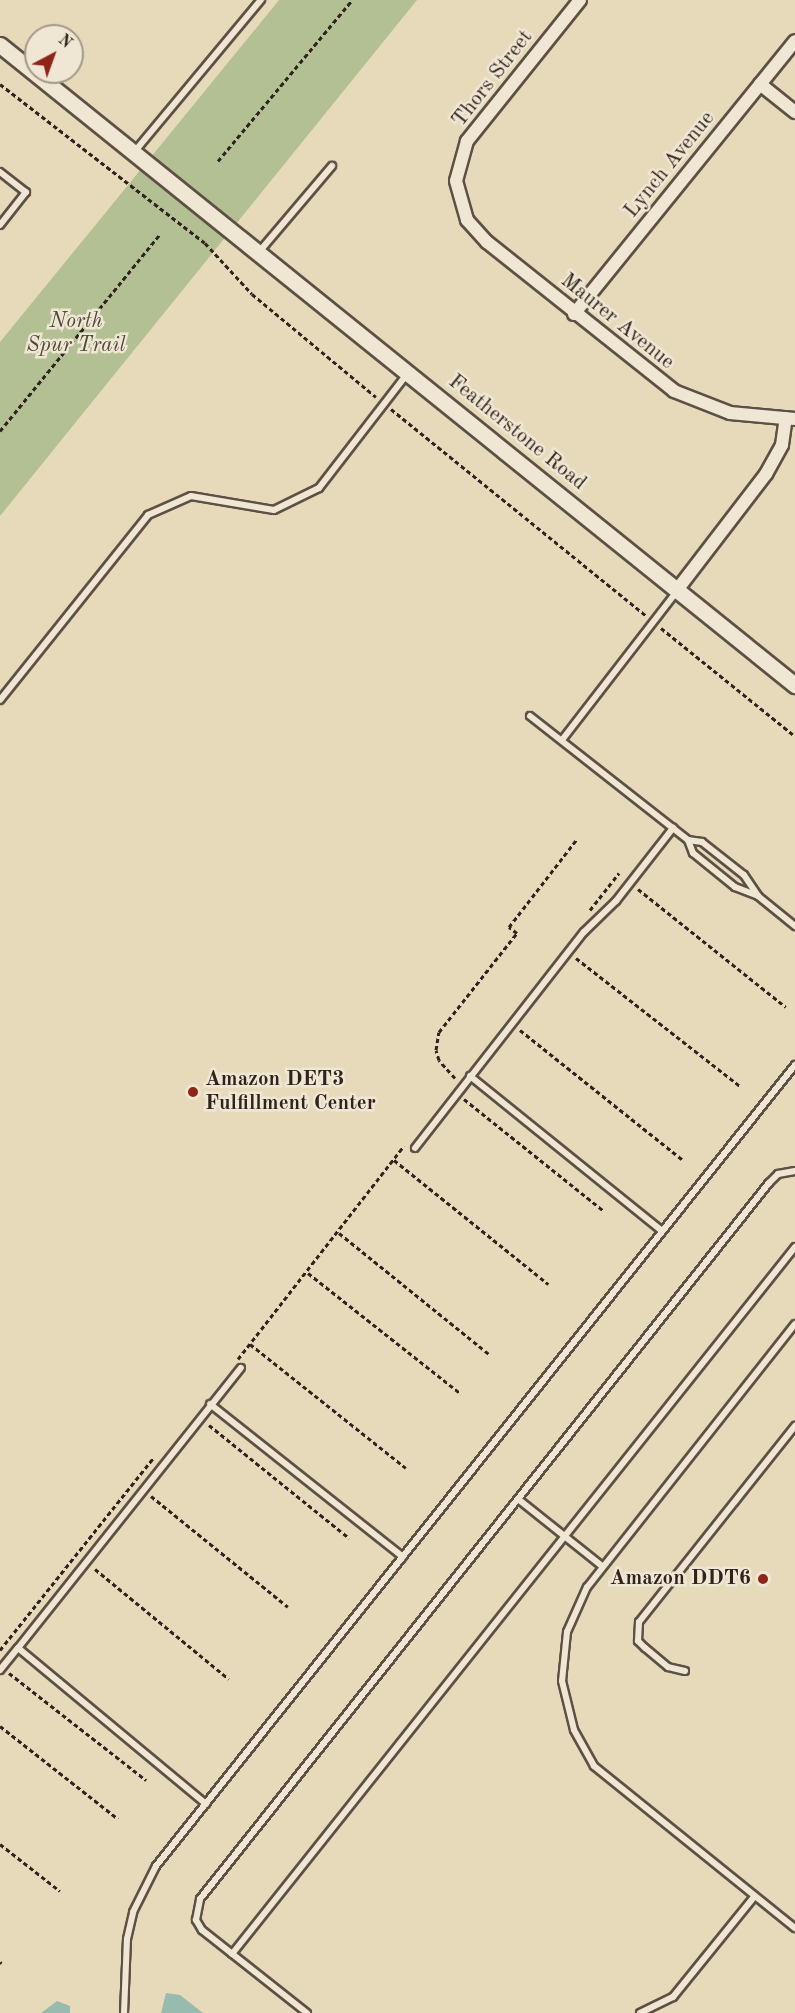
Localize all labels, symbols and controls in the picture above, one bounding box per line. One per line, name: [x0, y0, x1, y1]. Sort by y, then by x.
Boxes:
north arrow: [24, 24, 84, 84]
street label: Thors Street: [447, 26, 539, 132]
text: N: [55, 32, 74, 52]
street label: Lynch Avenue: [619, 107, 721, 223]
street label: Maurer Avenue: [555, 269, 679, 375]
park label: North Spur Trail: [26, 309, 126, 359]
street label: Featherstone Road: [443, 370, 591, 496]
place label: Amazon DET3 Fulfillment Center: [205, 1067, 376, 1117]
marker: Amazon DET3 Fulfillment Center: [186, 1085, 200, 1099]
place label: Amazon DDT6: [610, 1566, 751, 1592]
marker: Amazon DDT6: [756, 1572, 770, 1586]

